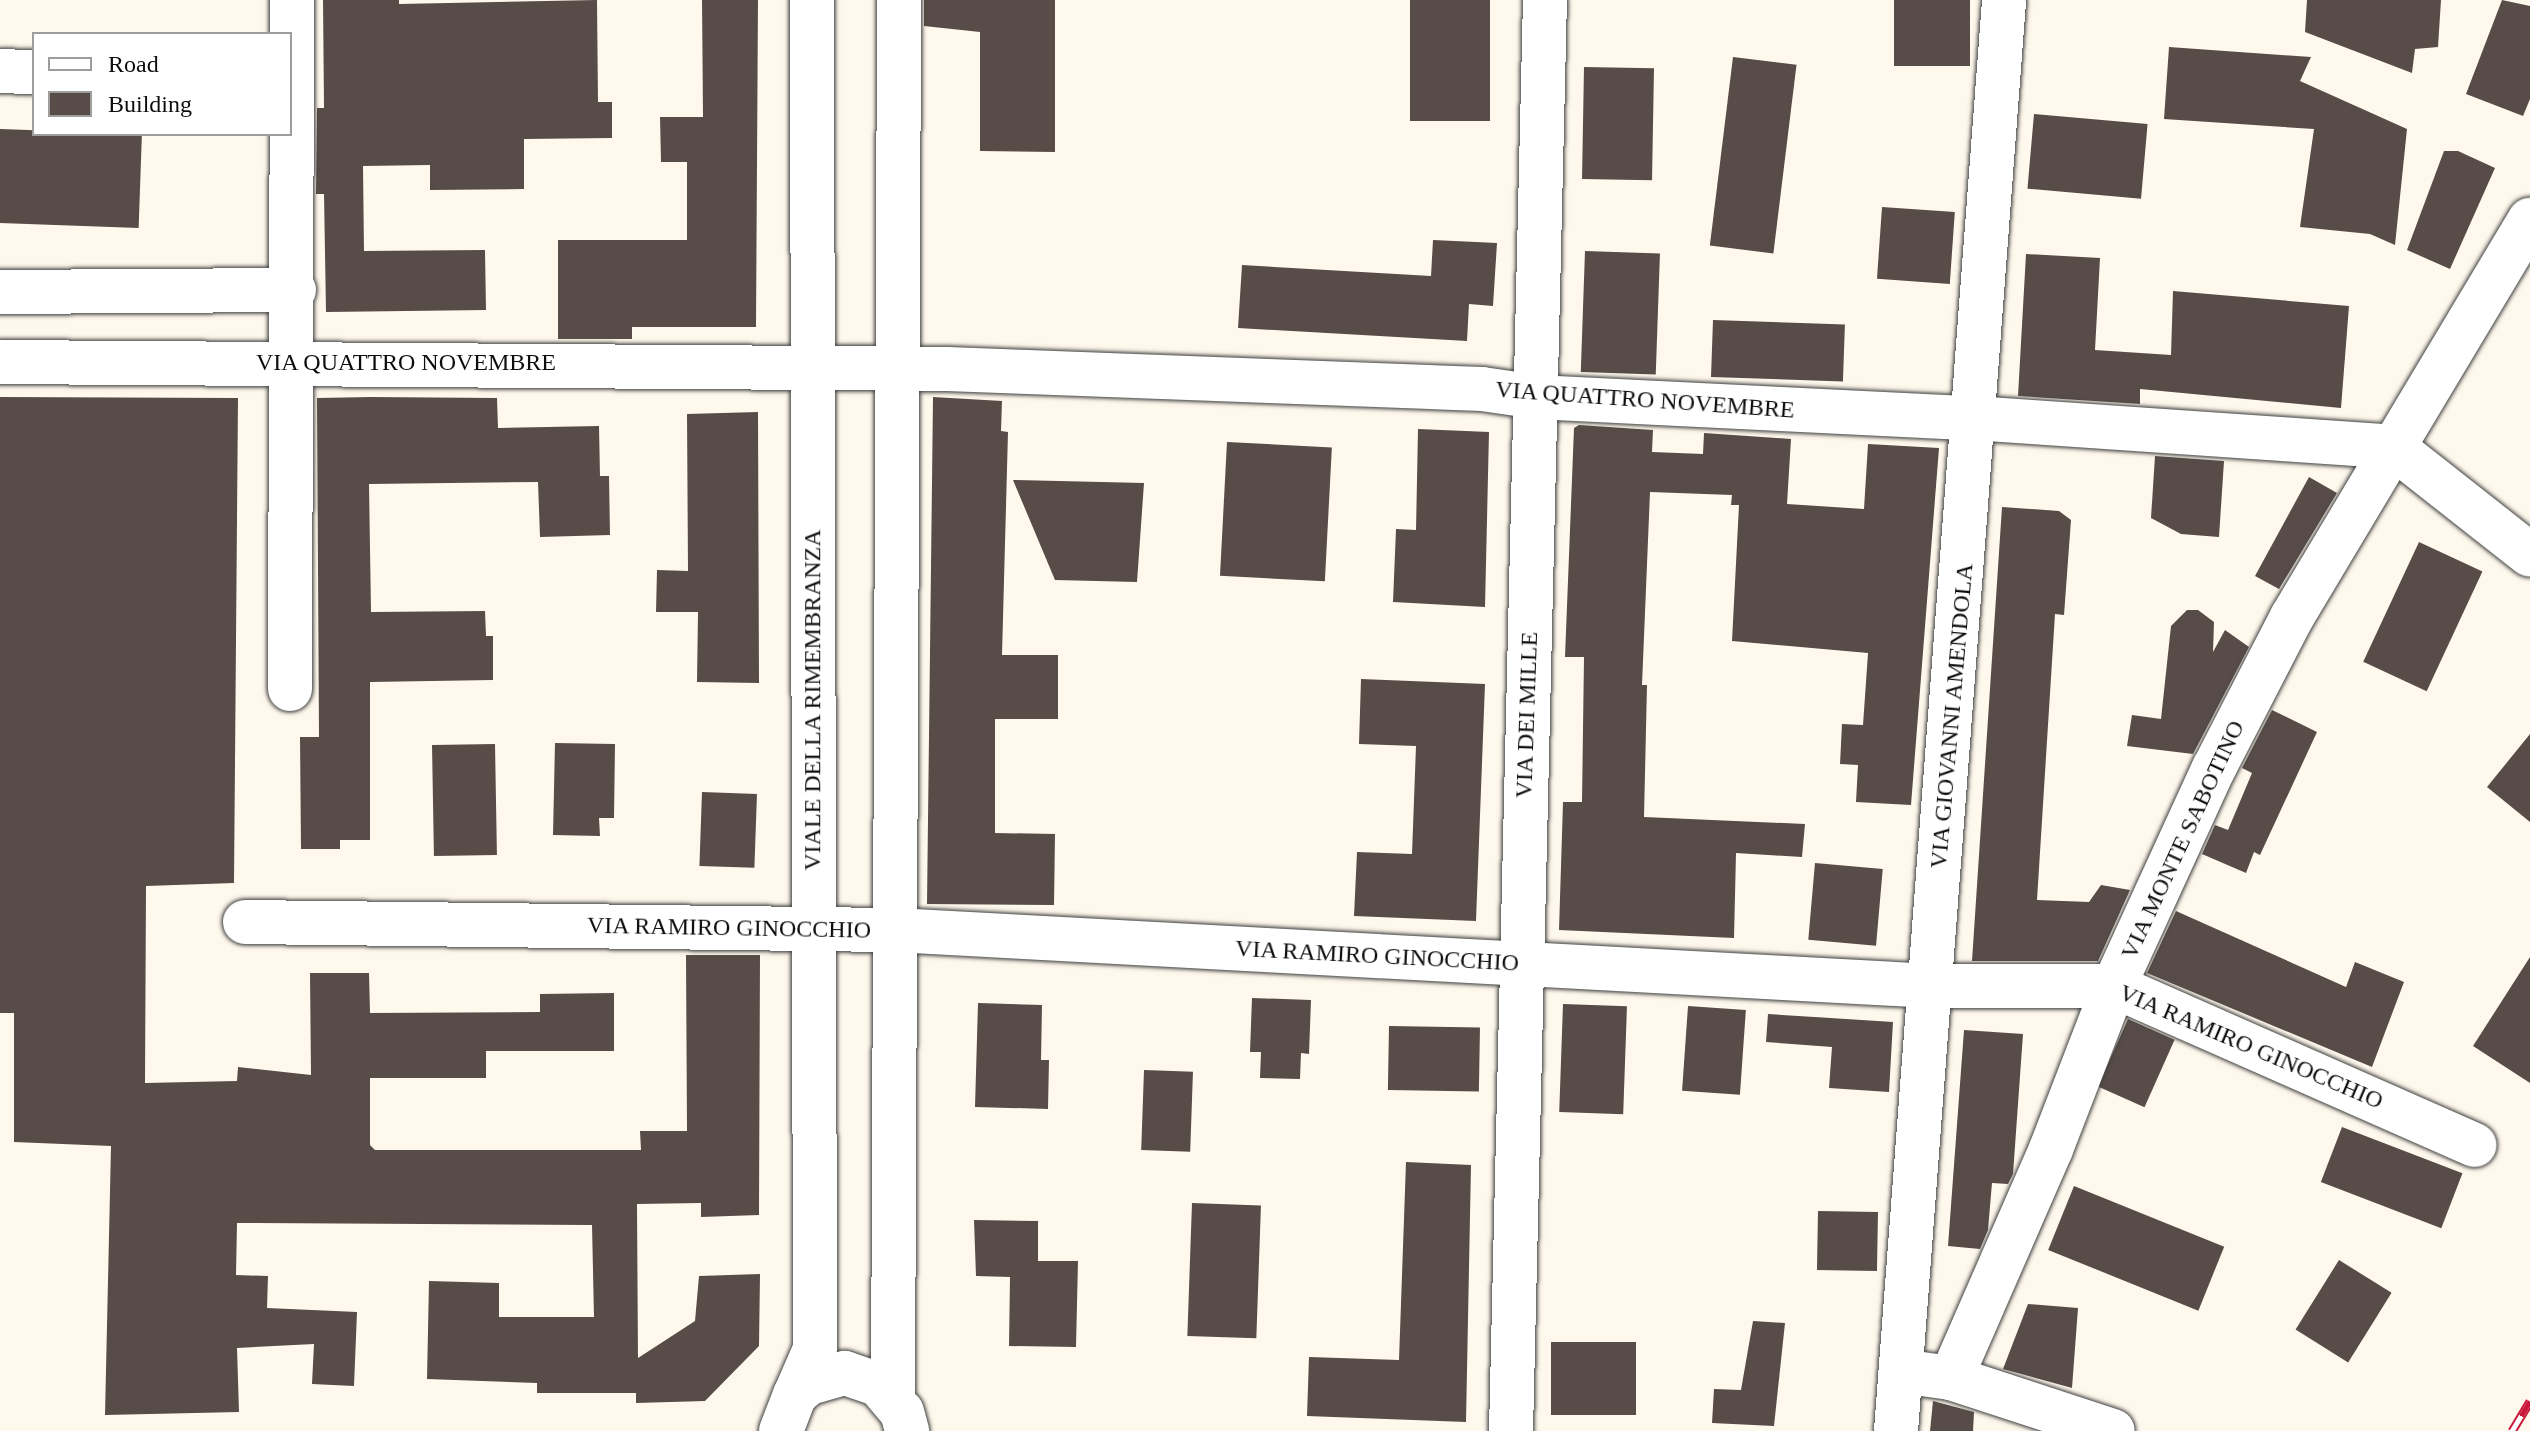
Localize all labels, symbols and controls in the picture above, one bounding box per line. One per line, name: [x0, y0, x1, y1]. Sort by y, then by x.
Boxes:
legend: [32, 32, 292, 136]
text: Road: [108, 51, 159, 77]
text: Building: [108, 91, 192, 117]
street label: VIA QUATTRO NOVEMBRE: [255, 349, 557, 377]
street label: VIA QUATTRO NOVEMBRE: [1494, 375, 1796, 425]
street label: VIALE DELLA RIMEMBRANZA: [799, 529, 827, 871]
street label: VIA GIOVANNI AMENDOLA: [1924, 561, 1980, 871]
street label: VIA DEI MILLE: [1510, 631, 1544, 799]
street label: VIA MONTE SABOTINO: [2115, 715, 2251, 965]
street label: VIA RAMIRO GINOCCHIO: [586, 911, 872, 945]
street label: VIA RAMIRO GINOCCHIO: [1234, 934, 1520, 978]
street label: VIA RAMIRO GINOCCHIO: [2114, 978, 2388, 1116]

